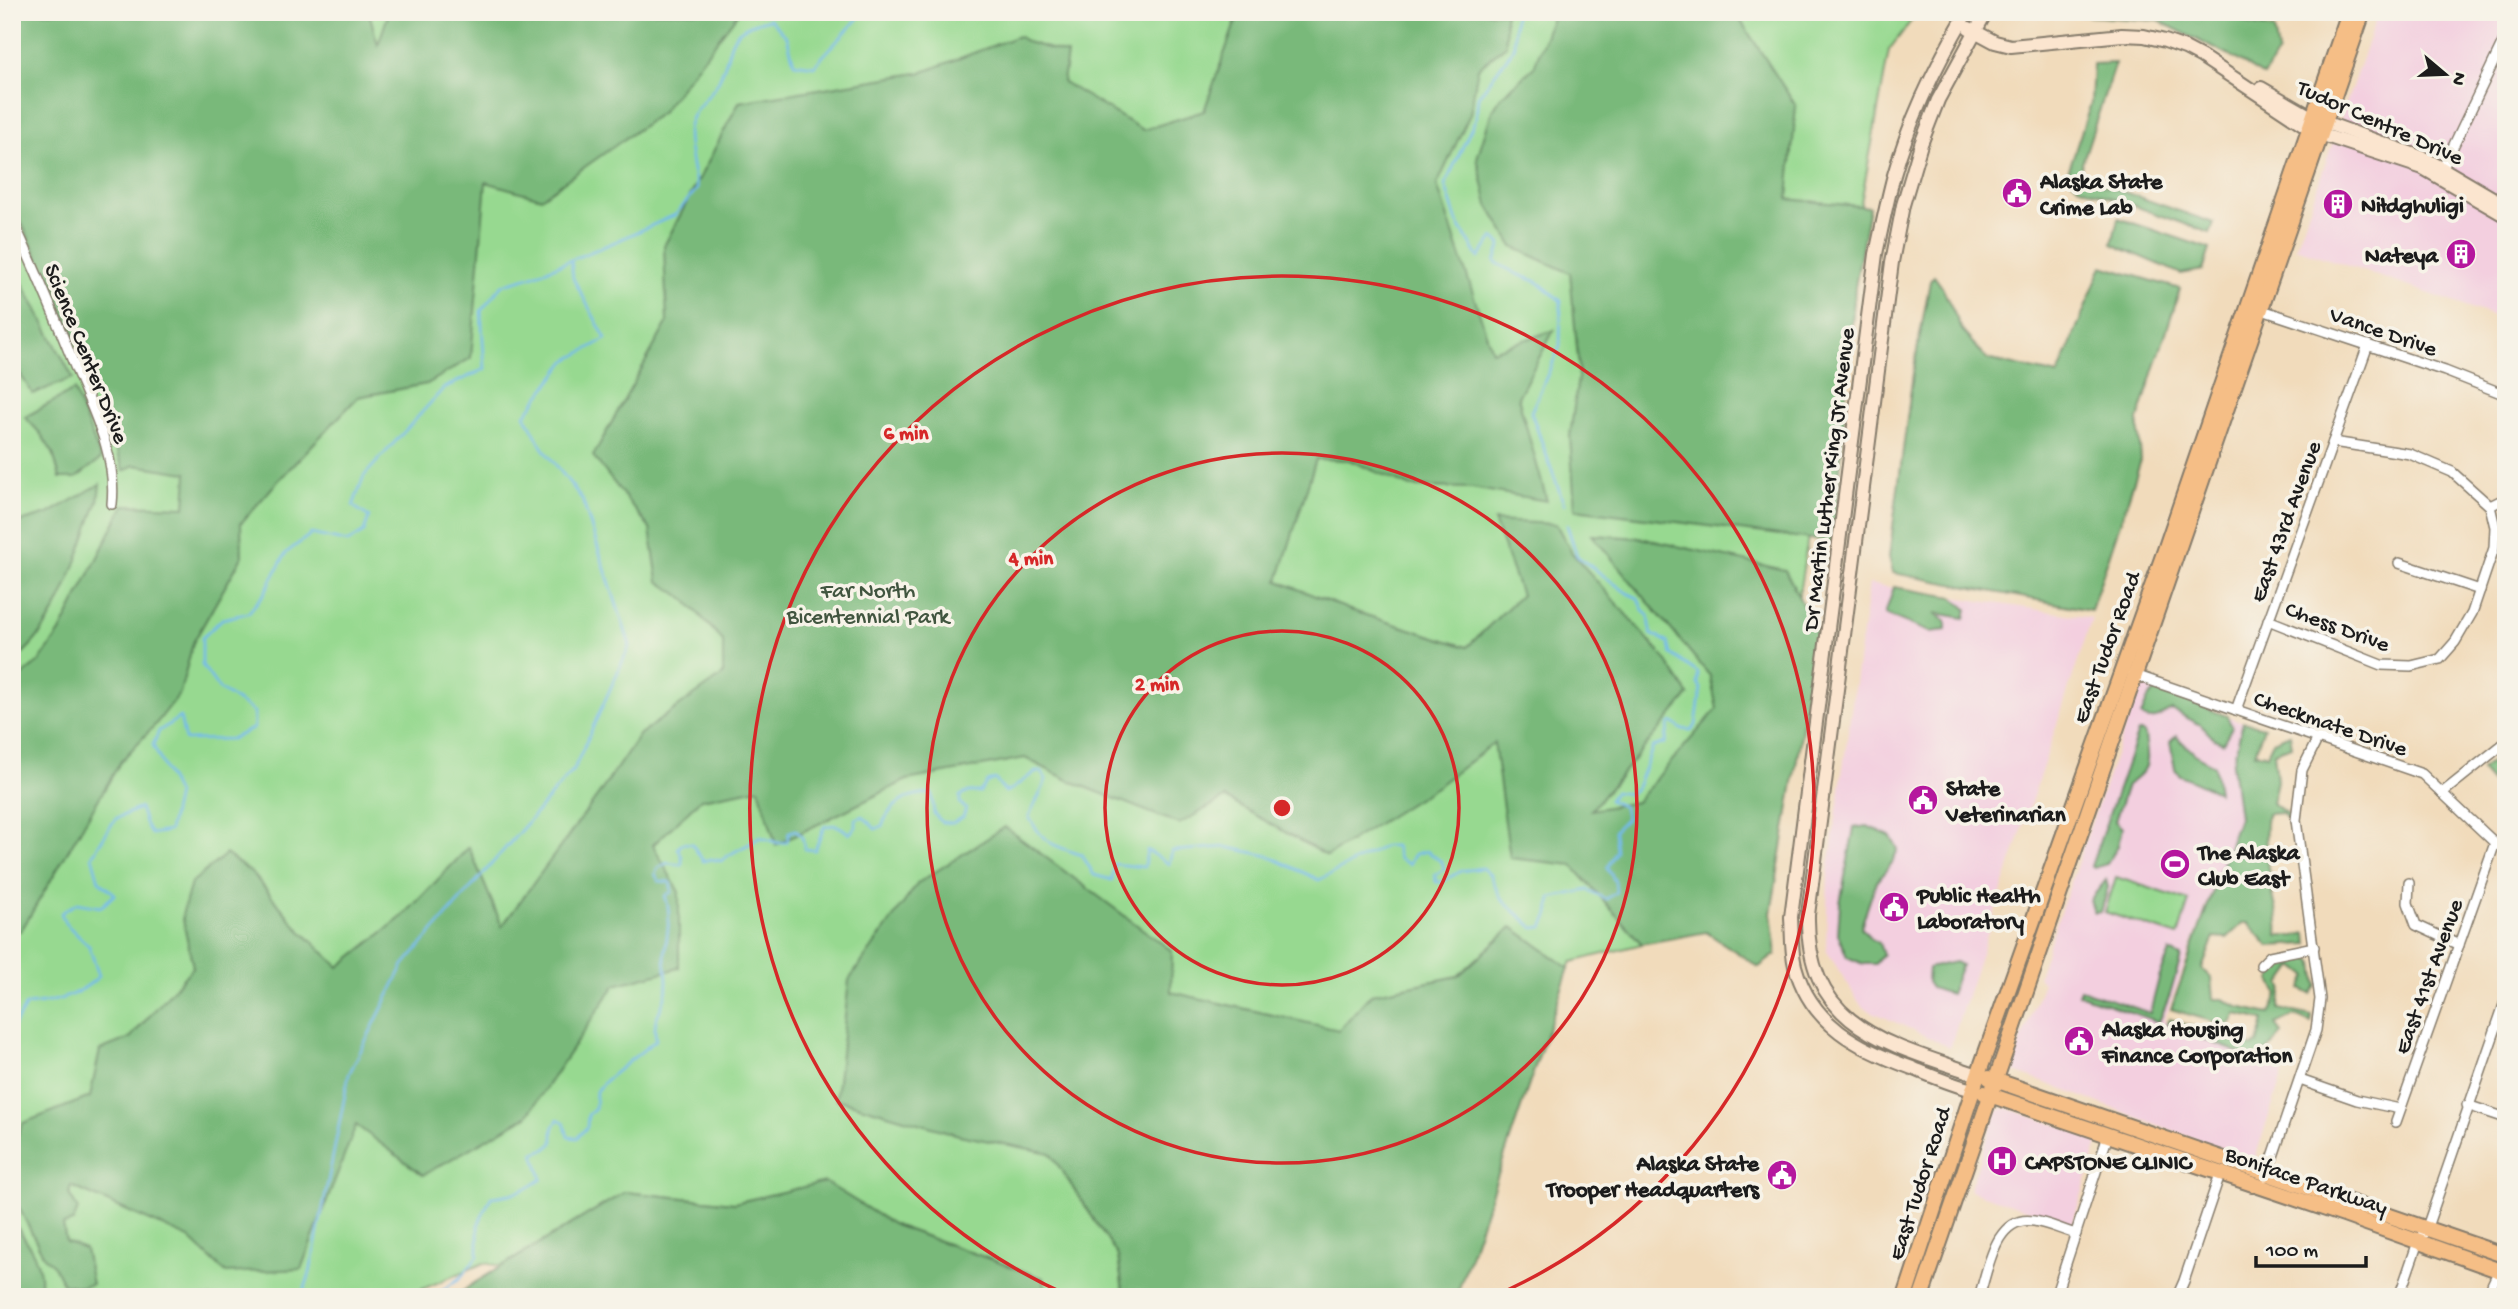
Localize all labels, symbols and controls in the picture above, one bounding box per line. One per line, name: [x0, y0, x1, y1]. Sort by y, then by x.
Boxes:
north arrow: [2410, 38, 2480, 108]
text: N: [2445, 69, 2471, 88]
street label: Tudor Centre Drive: [2291, 75, 2468, 173]
place label: Alaska State Crime Lab: [2039, 170, 2164, 223]
public building icon: Alaska State Crime Lab: [2000, 176, 2034, 210]
building icon: Niłdghuligi: [2321, 187, 2355, 221]
place label: Niłdghuligi: [2361, 194, 2464, 221]
building icon: Nateya: [2444, 237, 2478, 271]
place label: Nateya: [2365, 244, 2439, 271]
street label: Science Center Drive: [36, 260, 134, 449]
street label: Vance Drive: [2325, 302, 2441, 365]
street label: Dr Martin Luther King Jr Avenue: [1798, 325, 1863, 634]
text: 6 min: [883, 423, 930, 448]
street label: East 43rd Avenue: [2246, 437, 2329, 606]
text: 4 min: [1008, 548, 1054, 573]
street label: East Tudor Road: [2068, 567, 2149, 728]
park label: Far North Bicentennial Park: [786, 579, 952, 632]
street label: Chess Drive: [2281, 597, 2394, 660]
text: 2 min: [1135, 674, 1180, 699]
street label: Checkmate Drive: [2249, 686, 2411, 765]
place label: State Veterinarian: [1945, 777, 2067, 830]
public building icon: State Veterinarian: [1906, 783, 1940, 817]
centre of rings: [1270, 796, 1294, 820]
place label: The Alaska Club East: [2196, 841, 2301, 894]
sports icon: The Alaska Club East: [2158, 847, 2192, 881]
place label: Public Health Laboratory: [1915, 884, 2041, 937]
public building icon: Public Health Laboratory: [1877, 890, 1911, 924]
street label: East 41st Avenue: [2390, 895, 2471, 1058]
place label: Alaska Housing Finance Corporation: [2101, 1018, 2294, 1071]
public building icon: Alaska Housing Finance Corporation: [2062, 1024, 2096, 1058]
street label: East Tudor Road: [1884, 1103, 1959, 1264]
street label: Boniface Parkway: [2220, 1141, 2391, 1223]
hospital icon: CAPSTONE CLINIC: [1985, 1144, 2019, 1178]
place label: CAPSTONE CLINIC: [2025, 1151, 2194, 1178]
place label: Alaska State Trooper Headquarters: [1545, 1152, 1761, 1205]
public building icon: Alaska State Trooper Headquarters: [1765, 1158, 1799, 1192]
scale bar: [2256, 1225, 2366, 1269]
text: 100 m: [2265, 1240, 2318, 1265]

